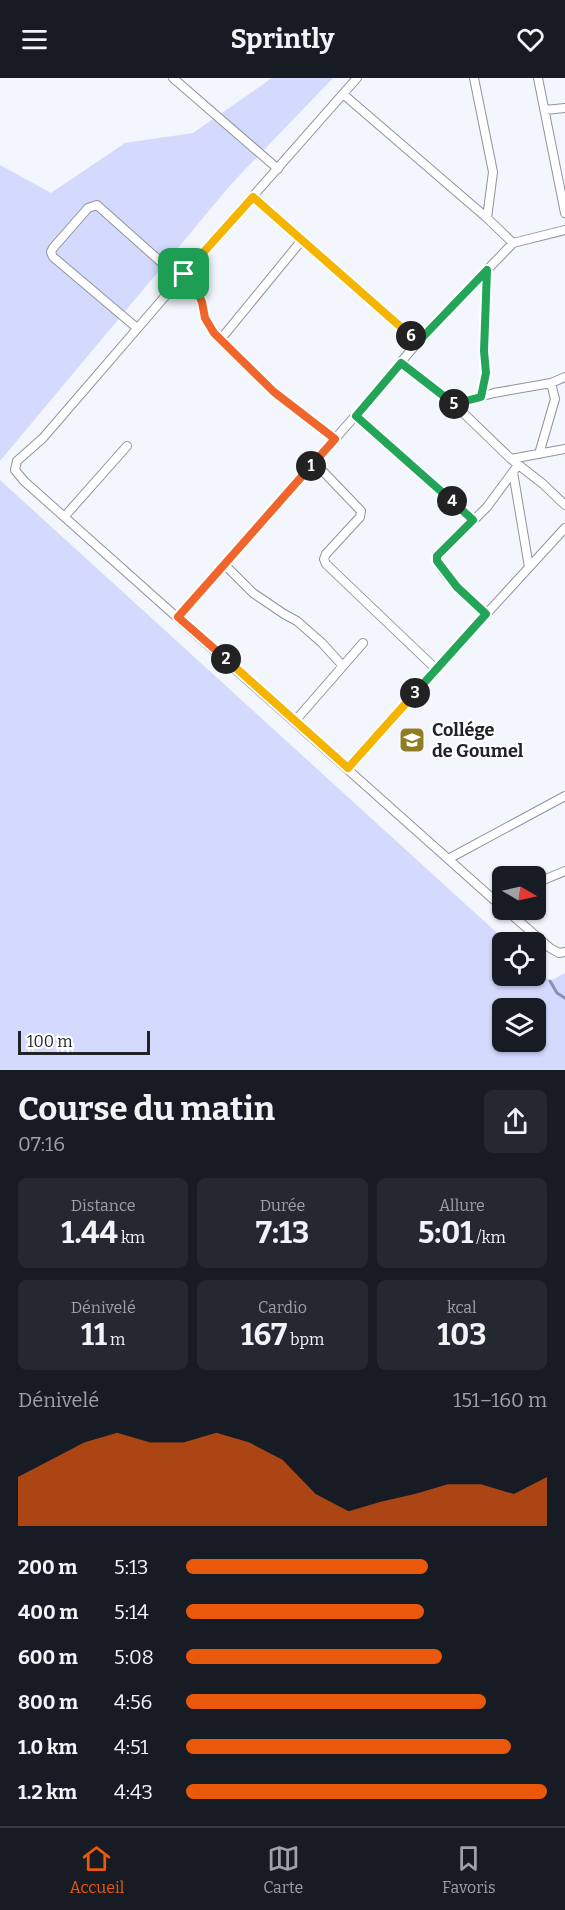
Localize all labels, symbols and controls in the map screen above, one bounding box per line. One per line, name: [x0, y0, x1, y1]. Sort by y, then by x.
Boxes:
icon: menu: [18, 23, 51, 56]
text: Sprintly: [230, 23, 335, 55]
icon: heart: [514, 23, 547, 56]
pin: [158, 248, 209, 299]
icon: arrive: [167, 257, 200, 290]
pin: 6: [396, 321, 426, 351]
text: 6: [406, 326, 416, 345]
pin: 5: [439, 389, 469, 419]
text: 5: [450, 394, 458, 413]
pin: 1: [296, 451, 326, 481]
text: 1: [308, 456, 314, 475]
pin: 4: [437, 486, 467, 516]
text: 4: [447, 491, 457, 510]
pin: 2: [211, 644, 241, 674]
text: 2: [221, 649, 231, 668]
pin: 3: [400, 678, 430, 708]
text: 3: [410, 683, 420, 702]
place label: Collége de Goumel: [432, 719, 524, 762]
school or university icon: Collége de Goumel: [397, 725, 427, 755]
north arrow: [492, 866, 546, 920]
map controls: [492, 866, 546, 1052]
button: locate: [492, 932, 546, 986]
button: layers: [492, 998, 546, 1052]
scale bar: [18, 1028, 150, 1055]
text: 100 m: [27, 1032, 72, 1051]
text: Course du matin: [18, 1089, 275, 1129]
button: share: [484, 1090, 547, 1153]
text: 07:16: [18, 1132, 65, 1156]
text: Distance: [71, 1196, 136, 1215]
text: Durée: [260, 1196, 305, 1215]
text: Allure: [439, 1196, 485, 1215]
text: 1.44: [61, 1215, 118, 1251]
text: 7:13: [256, 1215, 309, 1251]
text: 5:01: [418, 1215, 473, 1251]
text: km: [118, 1228, 145, 1247]
text: /km: [473, 1228, 506, 1247]
text: Dénivelé: [71, 1298, 136, 1317]
text: Cardio: [258, 1298, 307, 1317]
text: kcal: [447, 1298, 477, 1317]
text: 11: [81, 1317, 107, 1353]
text: 167: [241, 1317, 287, 1353]
text: 103: [437, 1317, 486, 1353]
text: m: [107, 1330, 125, 1349]
text: bpm: [287, 1330, 324, 1349]
text: Dénivelé: [18, 1388, 99, 1412]
text: 151–160 m: [453, 1388, 547, 1412]
text: 200 m: [18, 1555, 77, 1579]
text: 5:13: [114, 1555, 148, 1579]
text: 400 m: [18, 1600, 78, 1624]
text: 5:14: [114, 1600, 149, 1624]
text: 600 m: [18, 1645, 78, 1669]
text: 5:08: [114, 1645, 154, 1669]
text: 800 m: [18, 1690, 78, 1714]
text: 4:56: [114, 1690, 152, 1714]
text: 1.0 km: [18, 1735, 78, 1759]
text: 4:51: [114, 1735, 148, 1759]
text: 1.2 km: [18, 1780, 77, 1804]
text: 4:43: [114, 1780, 153, 1804]
tab: Accueil: [69, 1842, 124, 1897]
tab: Carte: [263, 1842, 303, 1897]
tab: Favoris: [442, 1842, 496, 1897]

